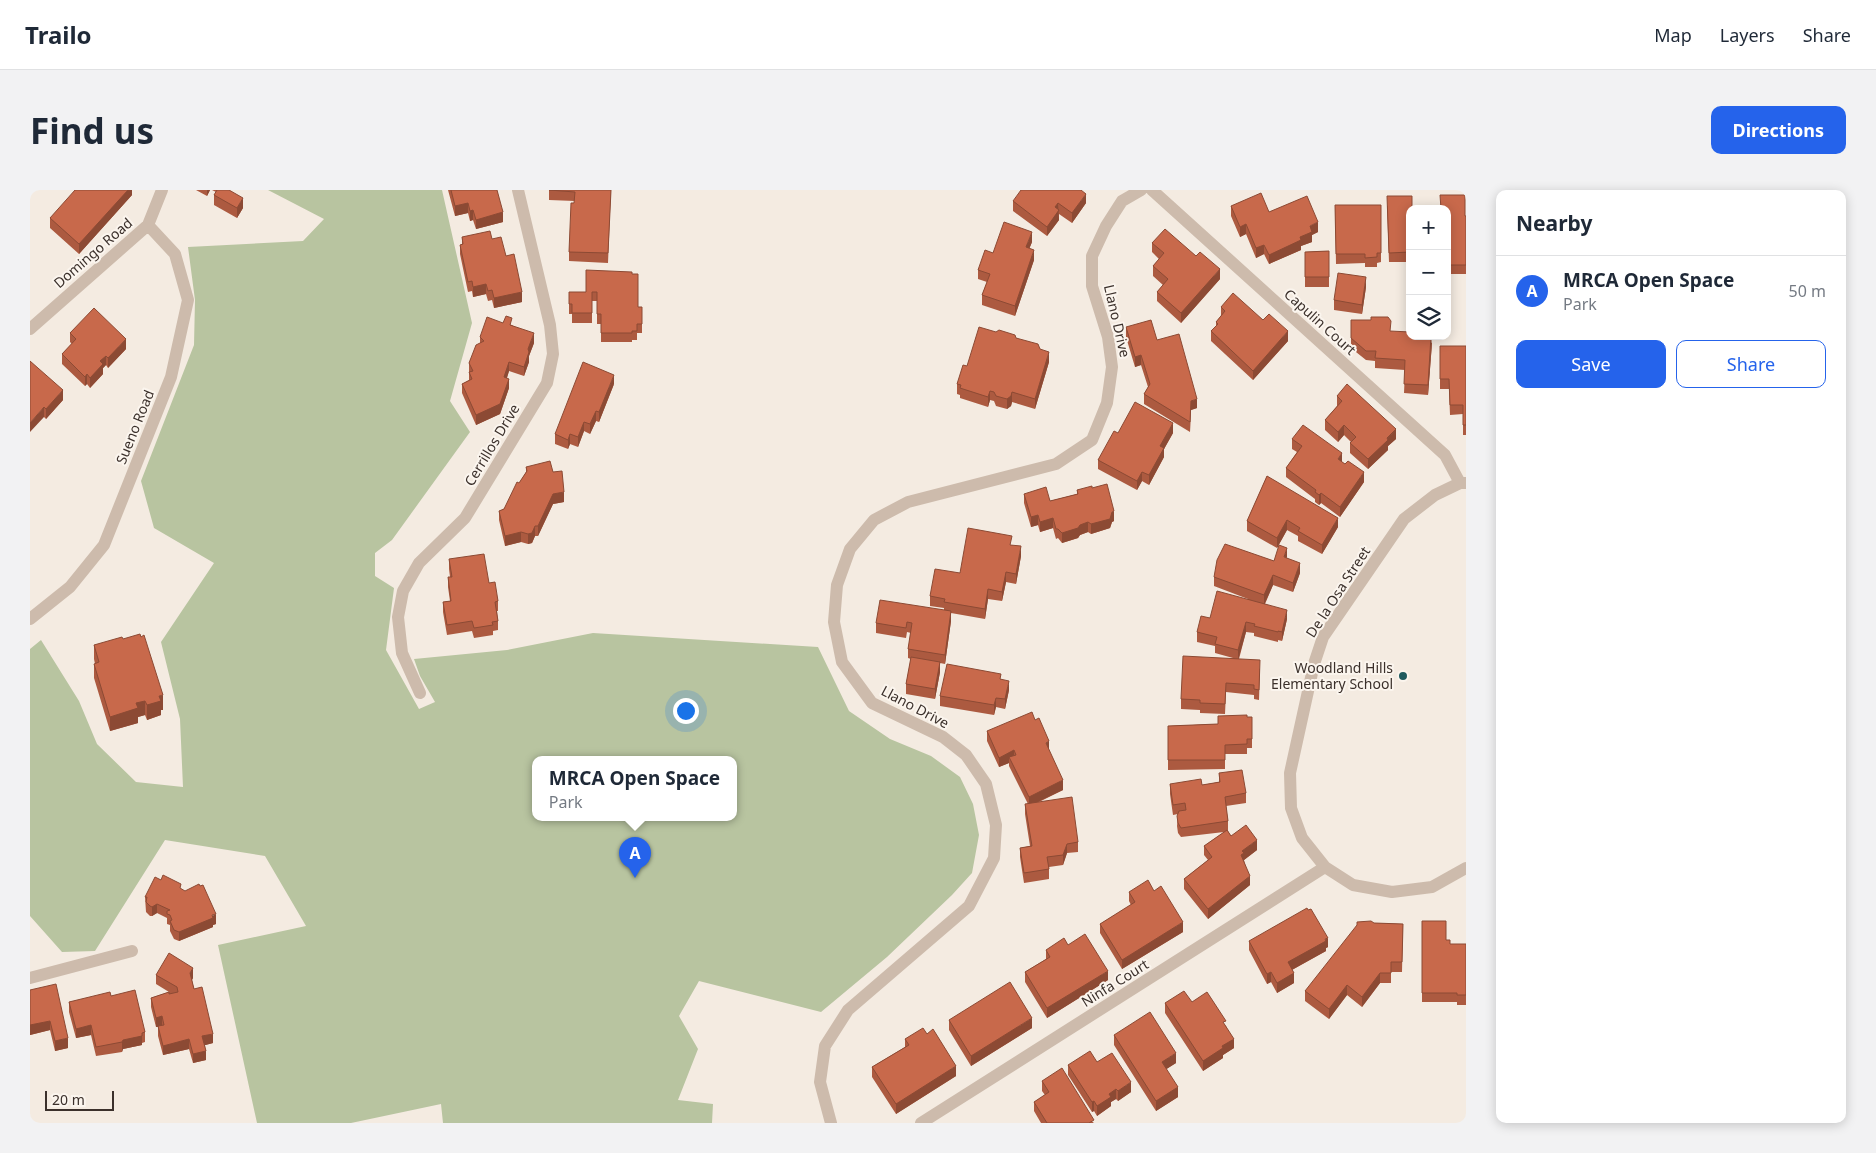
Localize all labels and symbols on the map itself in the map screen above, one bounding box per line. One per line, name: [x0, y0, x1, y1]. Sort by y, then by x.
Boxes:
street label: Domingo Road: [49, 213, 136, 292]
street label: Llano Drive: [1100, 283, 1135, 359]
street label: Capulin Court: [1280, 284, 1360, 359]
street label: Sueno Road: [111, 387, 158, 467]
street label: Cerrillos Drive: [460, 400, 524, 489]
street label: De la Osa Street: [1301, 542, 1374, 641]
place label: Woodland Hills Elementary School: [1271, 658, 1393, 693]
marker: Woodland Hills Elementary School: [1397, 670, 1409, 682]
street label: Llano Drive: [878, 681, 953, 732]
your location: [673, 698, 699, 724]
pin: A: [619, 837, 651, 878]
street label: Ninfa Court: [1077, 954, 1152, 1011]
scale bar: [45, 1088, 114, 1111]

